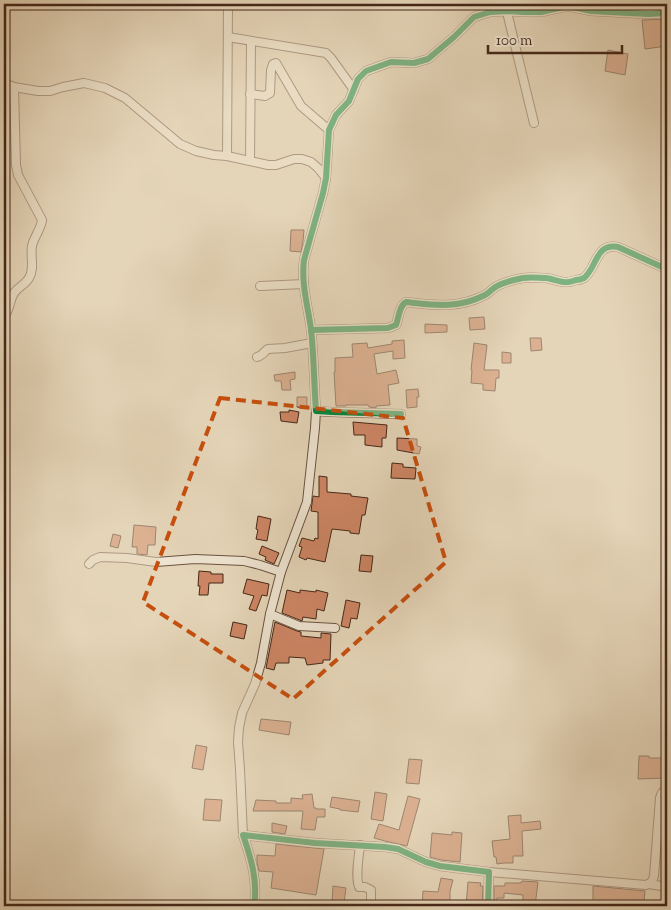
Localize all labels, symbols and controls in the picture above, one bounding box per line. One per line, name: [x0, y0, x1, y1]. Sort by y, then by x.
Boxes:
scale bar: [488, 22, 622, 54]
text: 100 m: [496, 31, 533, 52]

